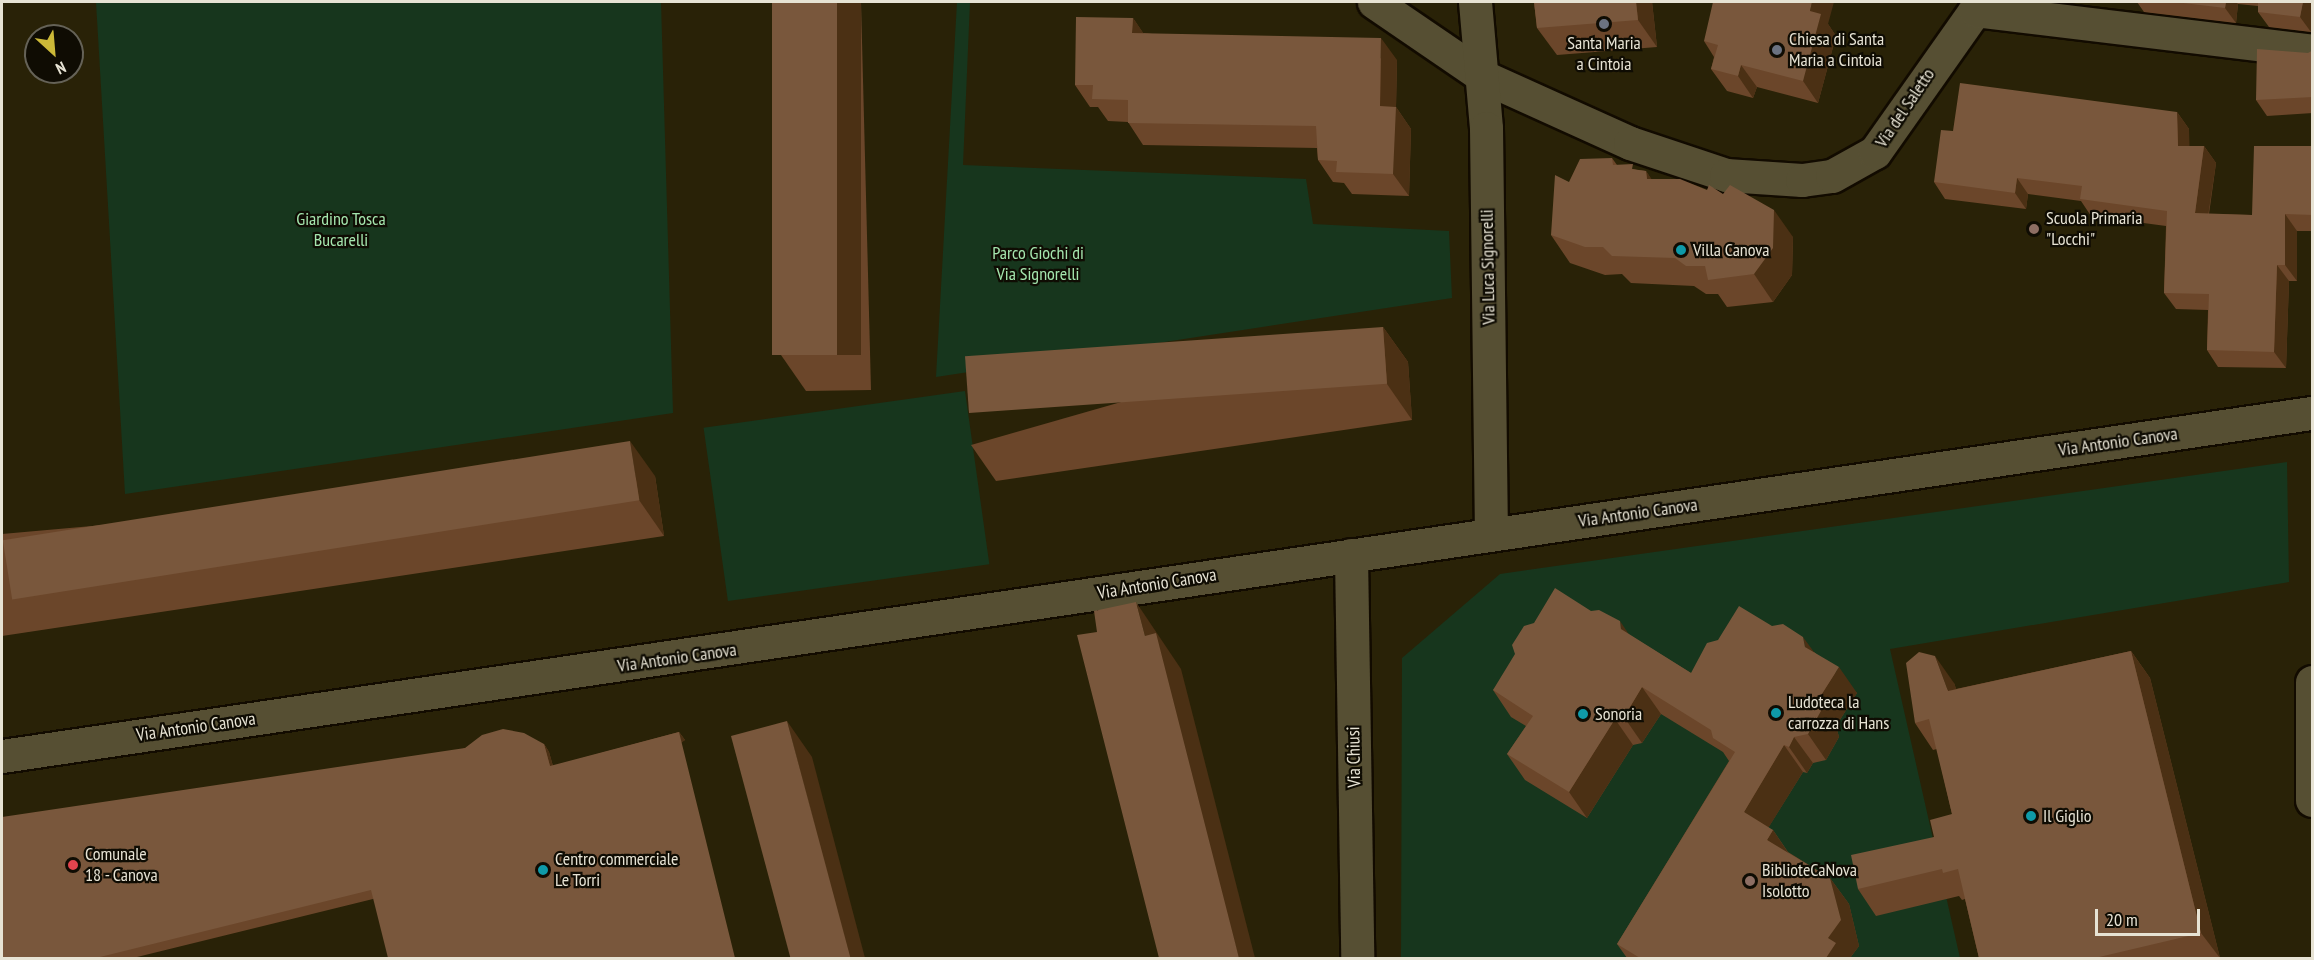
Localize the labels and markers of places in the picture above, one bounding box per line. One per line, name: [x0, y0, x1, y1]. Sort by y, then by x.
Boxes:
marker: Santa Maria a Cintoia: [1597, 17, 1611, 31]
place label: Chiesa di Santa Maria a Cintoia: [1789, 29, 1884, 72]
place label: Santa Maria a Cintoia: [1567, 33, 1641, 76]
marker: Chiesa di Santa Maria a Cintoia: [1770, 43, 1784, 57]
place label: Scuola Primaria "Locchi": [2046, 208, 2142, 250]
marker: Scuola Primaria "Locchi": [2027, 222, 2041, 236]
place label: Villa Canova: [1693, 239, 1770, 261]
marker: Villa Canova: [1674, 243, 1688, 257]
place label: Ludoteca la carrozza di Hans: [1788, 692, 1889, 734]
place label: Sonoria: [1595, 703, 1642, 725]
marker: Ludoteca la carrozza di Hans: [1769, 706, 1783, 720]
marker: Sonoria: [1576, 707, 1590, 721]
place label: Il Giglio: [2043, 805, 2092, 827]
marker: Il Giglio: [2024, 809, 2038, 823]
place label: Comunale 18 - Canova: [85, 844, 159, 886]
place label: Centro commerciale Le Torri: [555, 849, 678, 892]
marker: Comunale 18 - Canova: [66, 858, 80, 872]
place label: BiblioteCaNova Isolotto: [1762, 860, 1857, 902]
marker: Centro commerciale Le Torri: [536, 863, 550, 877]
marker: BiblioteCaNova Isolotto: [1743, 874, 1757, 888]

